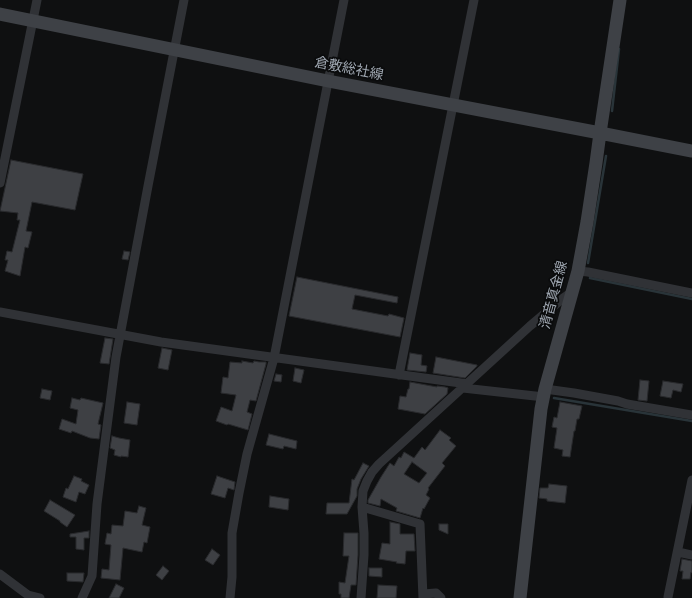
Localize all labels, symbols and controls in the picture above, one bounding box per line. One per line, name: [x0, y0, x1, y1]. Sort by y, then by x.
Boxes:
street label: 倉敷総社線: [313, 54, 385, 84]
street label: 清音真金線: [537, 259, 571, 331]

